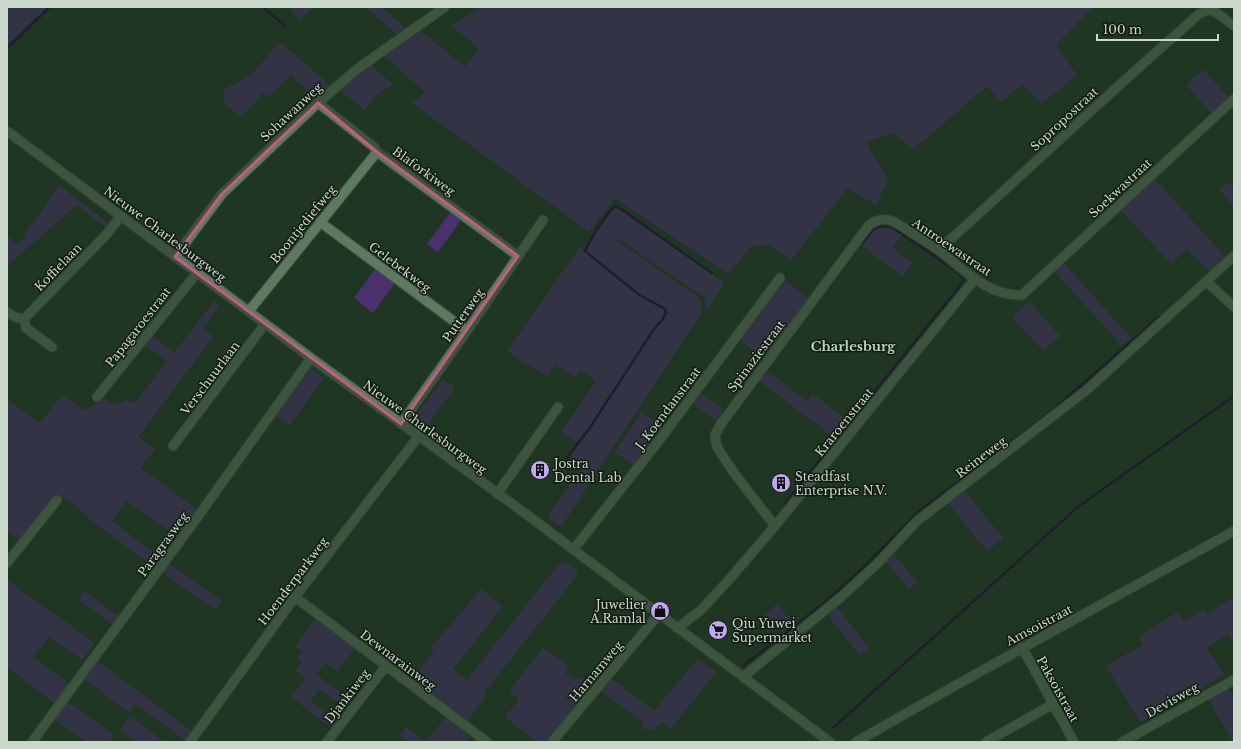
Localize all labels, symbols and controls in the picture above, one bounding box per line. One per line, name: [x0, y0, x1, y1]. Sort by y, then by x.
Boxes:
scale bar: [1097, 16, 1218, 42]
text: 100 m: [1103, 22, 1142, 37]
street label: Sohawanweg: [257, 79, 326, 144]
street label: Sopropostraat: [1027, 84, 1101, 154]
street label: Blaforkiweg: [390, 143, 459, 199]
street label: Soekwastraat: [1086, 155, 1155, 221]
street label: Boontjediefweg: [267, 181, 340, 266]
street label: Nieuwe Charlesburgweg: [101, 183, 230, 285]
street label: Antroewastraat: [909, 214, 995, 279]
street label: Gelebekweg: [366, 239, 435, 296]
street label: Koffielaan: [31, 240, 85, 294]
street label: Papagaroestraat: [102, 284, 174, 370]
street label: Putterweg: [439, 285, 487, 345]
street label: Spinaziestraat: [724, 317, 788, 395]
street label: Verschuurlaan: [177, 338, 243, 419]
district label: Charlesburg: [811, 338, 896, 355]
street label: J. Koendanstraat: [631, 363, 704, 454]
street label: Nieuwe Charlesburgweg: [360, 377, 490, 477]
street label: Kraroenstraat: [812, 384, 876, 459]
street label: Reineweg: [953, 433, 1010, 481]
place label: Jostra Dental Lab: [552, 456, 622, 485]
building icon: Jostra Dental Lab: [529, 459, 551, 481]
place label: Steadfast Enterprise N.V.: [795, 469, 887, 498]
building icon: Steadfast Enterprise N.V.: [770, 472, 792, 494]
street label: Paragrasweg: [135, 508, 192, 579]
street label: Hoenderparkweg: [255, 533, 332, 628]
place label: Juwelier A.Ramlal: [589, 597, 646, 626]
shop icon: Juwelier A.Ramlal: [649, 600, 671, 622]
street label: Amsoistraat: [1002, 601, 1075, 649]
place label: Qiu Yuwei Supermarket: [732, 616, 813, 645]
supermarket icon: Qiu Yuwei Supermarket: [707, 619, 729, 641]
street label: Dewnarainweg: [357, 627, 440, 694]
street label: Harnamweg: [566, 637, 626, 705]
street label: Paksoistraat: [1034, 653, 1082, 725]
street label: Djankiweg: [321, 665, 373, 726]
street label: Devisweg: [1143, 679, 1202, 721]

